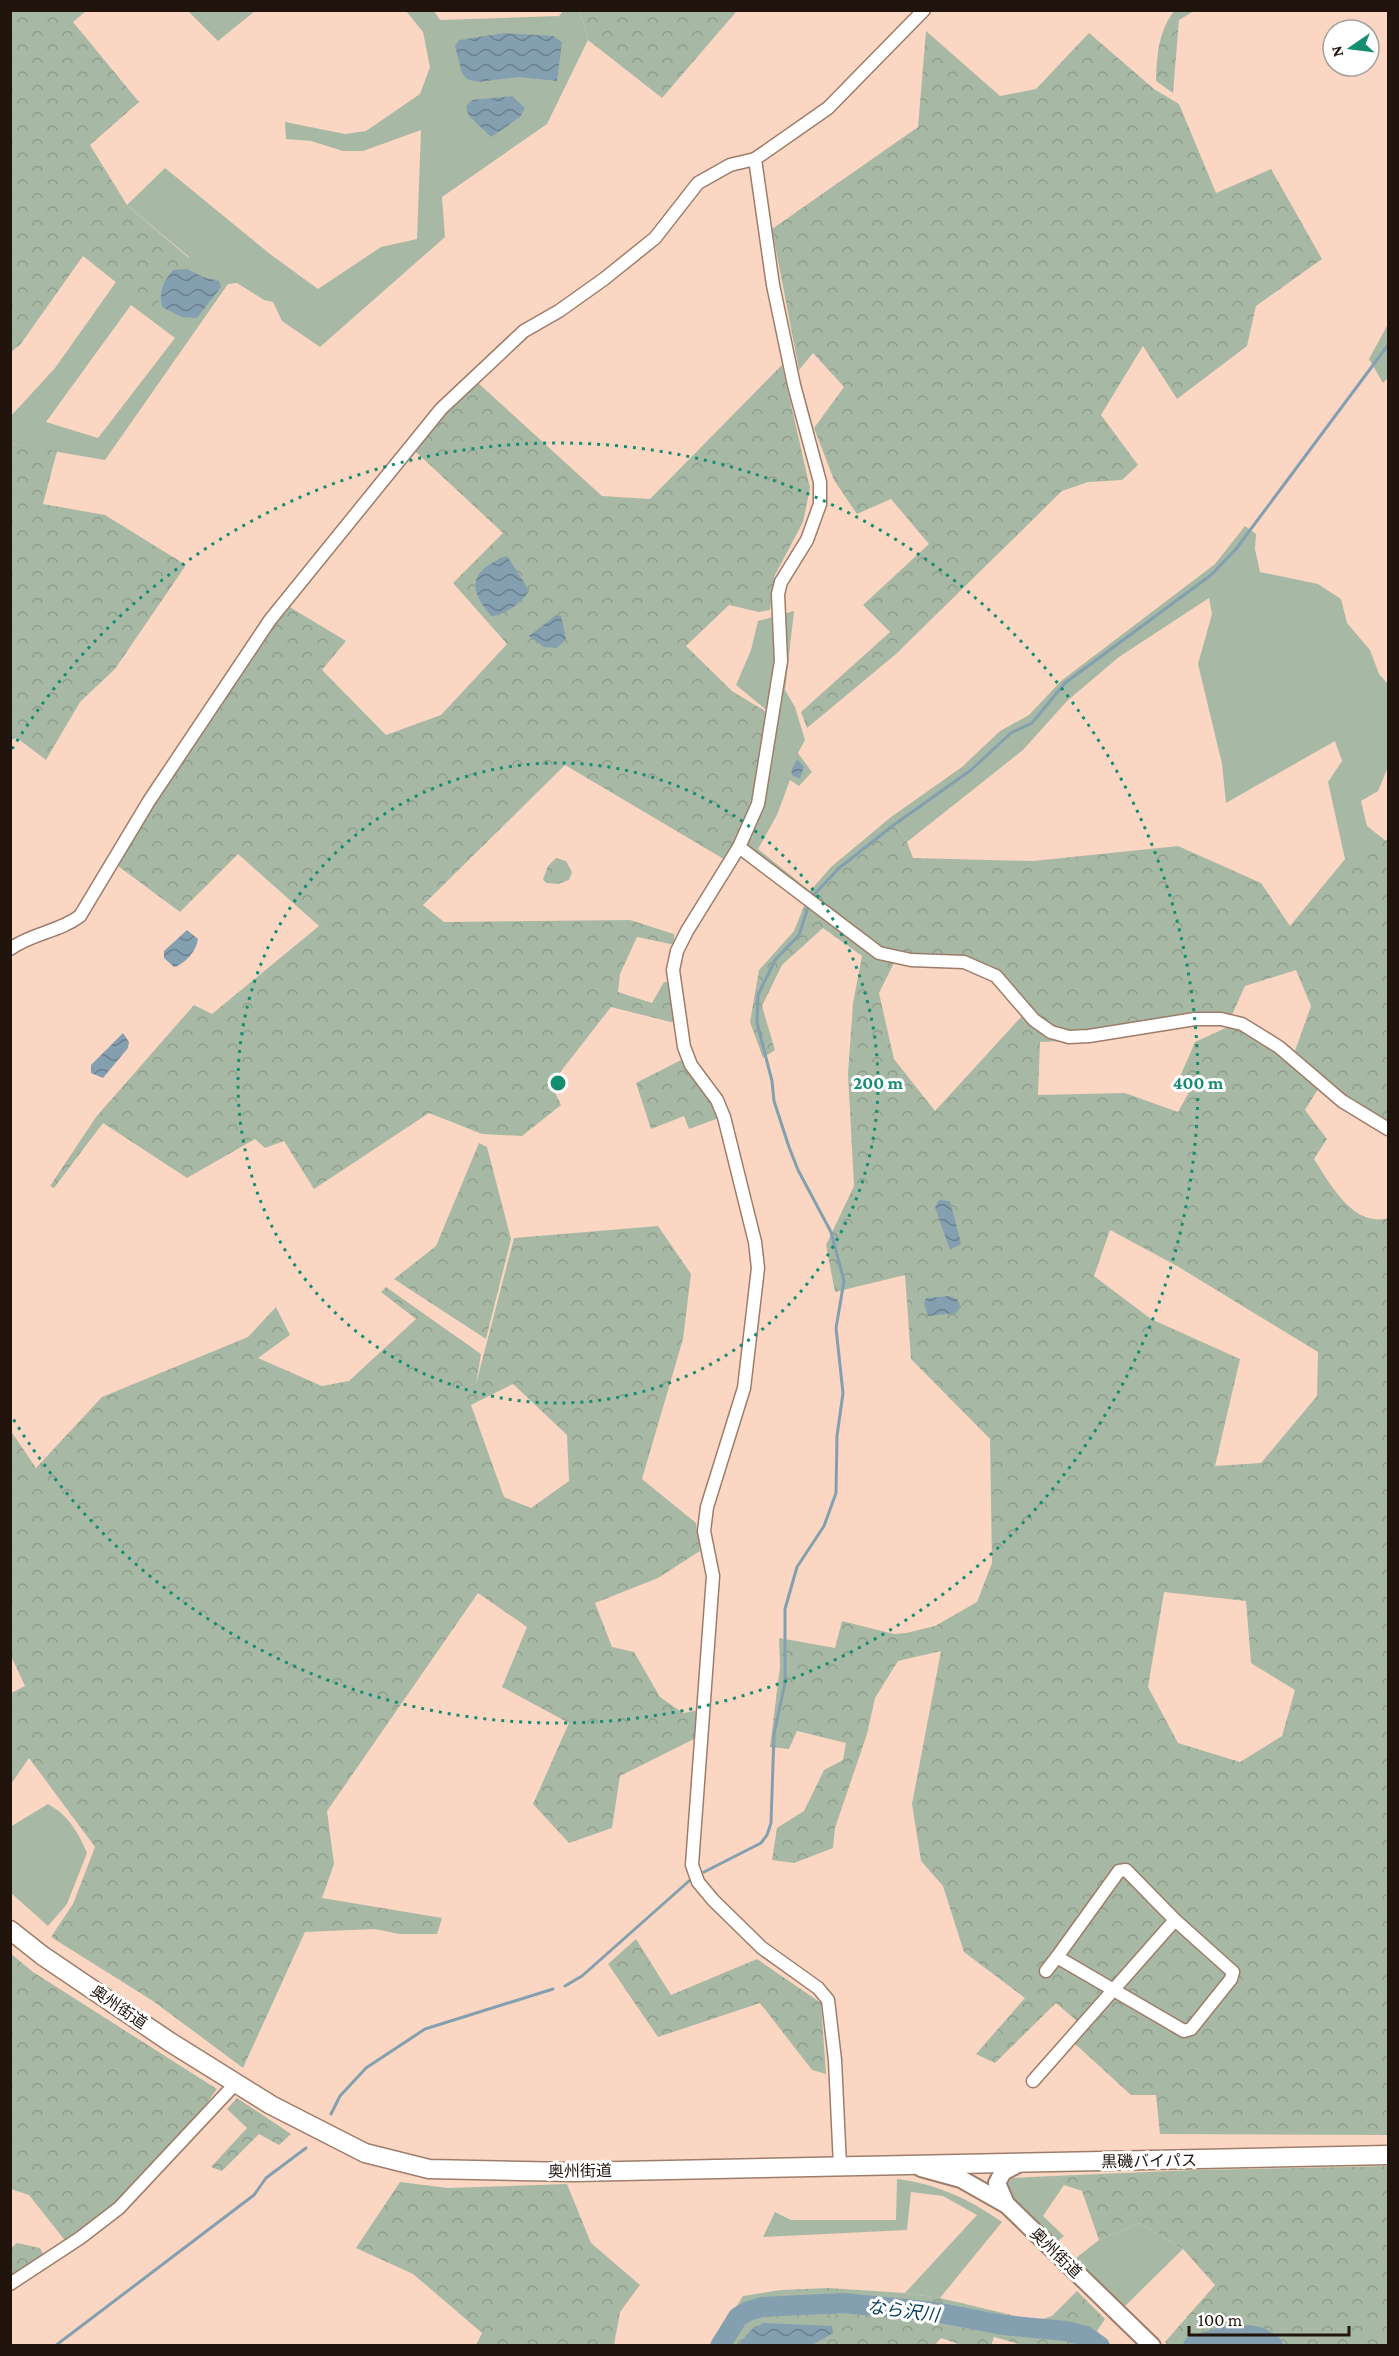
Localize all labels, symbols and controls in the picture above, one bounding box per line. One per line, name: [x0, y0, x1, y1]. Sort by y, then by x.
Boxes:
north arrow: [1321, 18, 1381, 78]
text: N: [1327, 44, 1346, 59]
centre of rings: [548, 1073, 568, 1093]
text: 200 m: [853, 1073, 904, 1093]
text: 400 m: [1173, 1073, 1224, 1093]
street label: 奥州街道: [88, 1982, 150, 2032]
street label: 黒磯バイパス: [1101, 2152, 1197, 2170]
street label: 奥州街道: [548, 2162, 612, 2180]
street label: 奥州街道: [1027, 2225, 1085, 2281]
water label: なら沢川: [866, 2297, 942, 2326]
scale bar: [1189, 2299, 1350, 2337]
text: 100 m: [1198, 2310, 1243, 2330]

